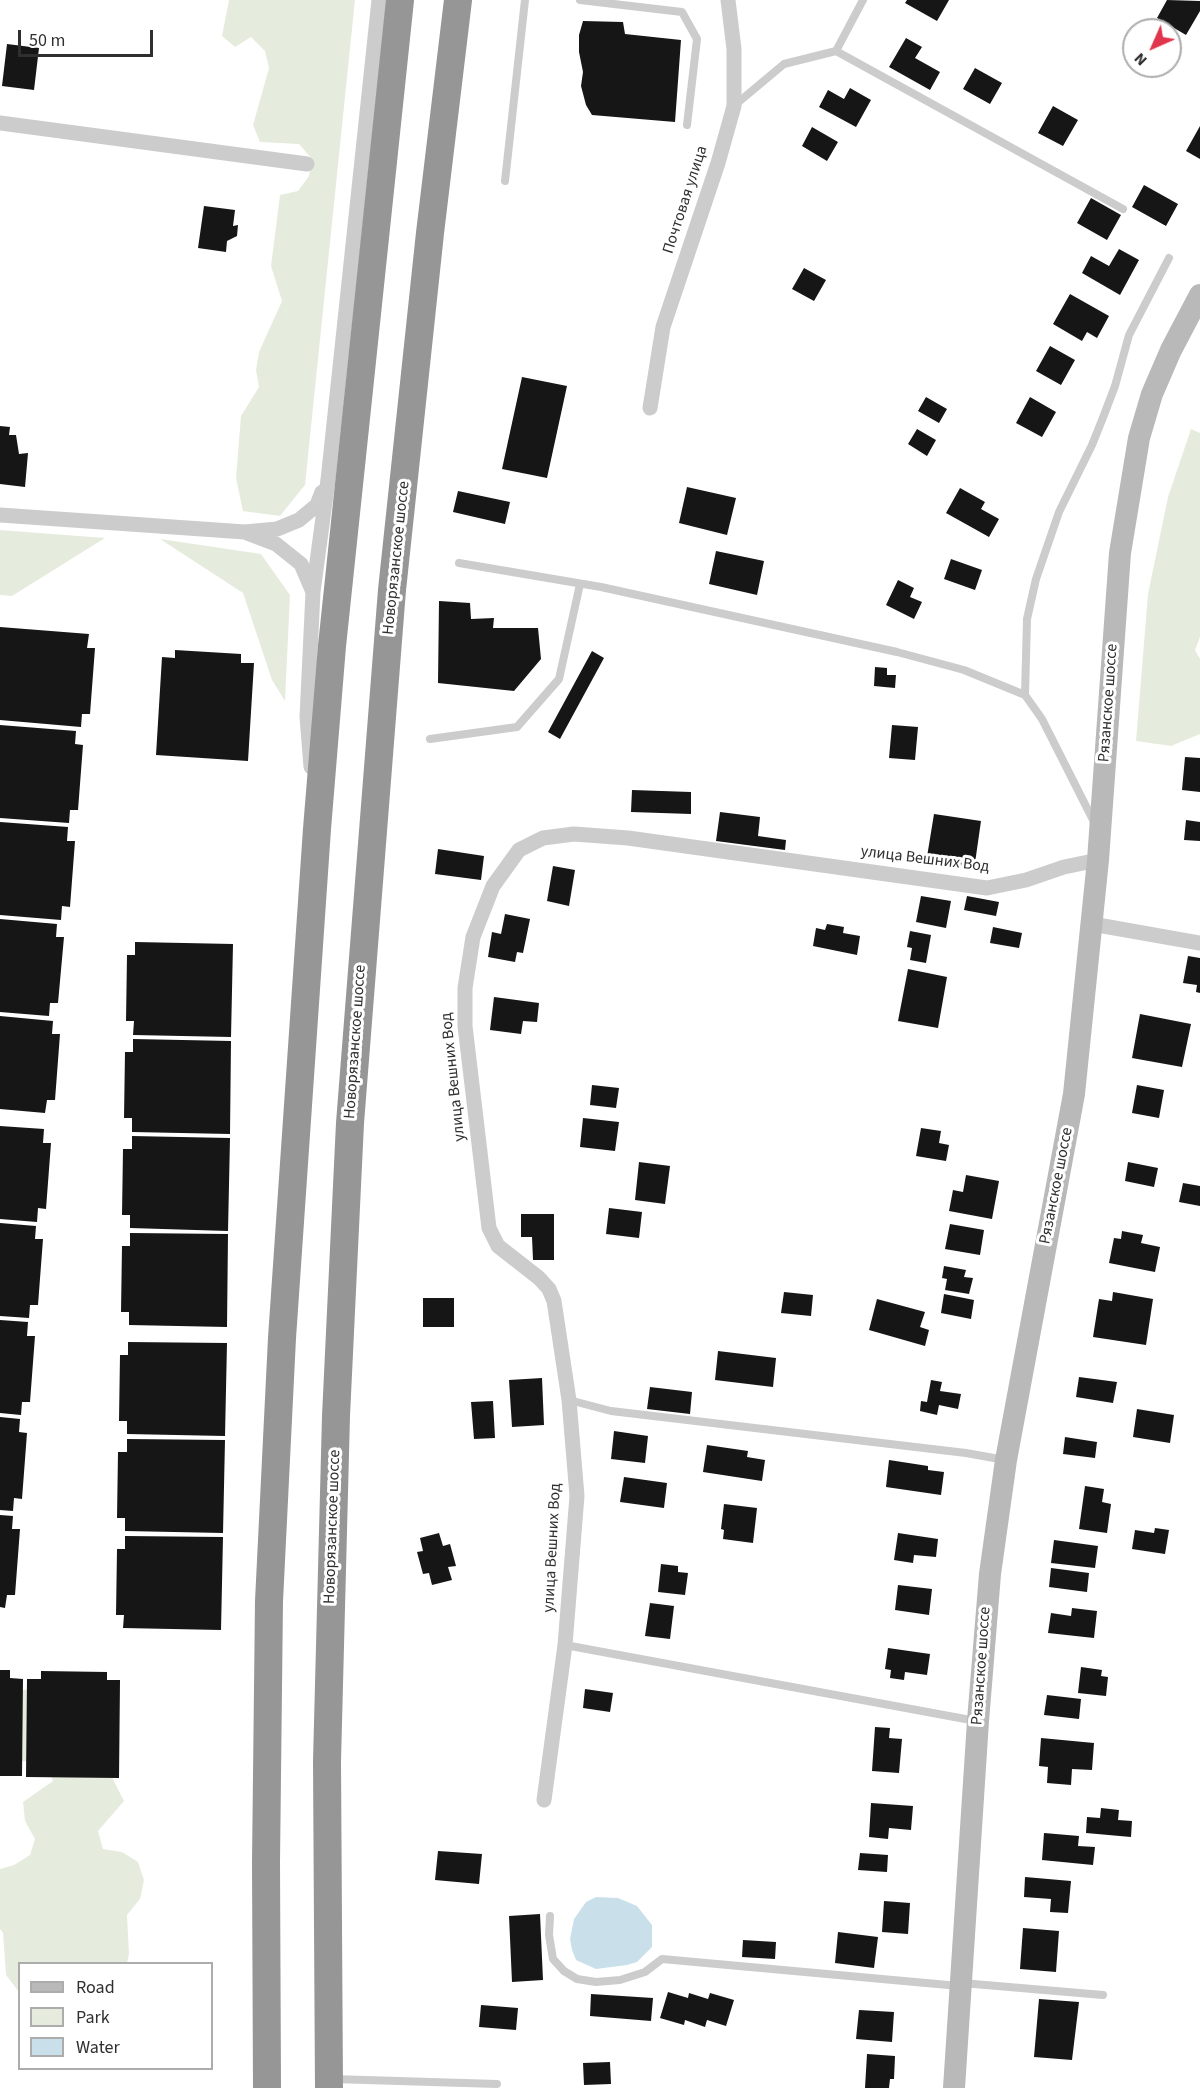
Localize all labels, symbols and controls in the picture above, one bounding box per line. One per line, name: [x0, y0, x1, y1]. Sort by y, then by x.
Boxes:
scale bar: [21, 18, 156, 56]
north arrow: [1122, 18, 1182, 78]
text: 50 m: [29, 28, 65, 53]
text: N: [1129, 48, 1152, 71]
street label: Почтовая улица: [659, 144, 713, 256]
street label: Новорязанское шоссе: [379, 480, 415, 636]
street label: Рязанское шоссе: [1095, 643, 1123, 763]
street label: улица Вешних Вод: [860, 843, 990, 877]
street label: Новорязанское шоссе: [341, 964, 371, 1120]
street label: улица Вешних Вод: [438, 1012, 470, 1142]
street label: Рязанское шоссе: [1036, 1126, 1078, 1246]
street label: Новорязанское шоссе: [321, 1449, 345, 1605]
street label: улица Вешних Вод: [540, 1483, 566, 1613]
street label: Рязанское шоссе: [968, 1606, 996, 1726]
legend: [18, 1962, 213, 2070]
text: Road: [76, 1975, 115, 2000]
text: Park: [76, 2005, 110, 2030]
text: Water: [76, 2035, 120, 2060]

